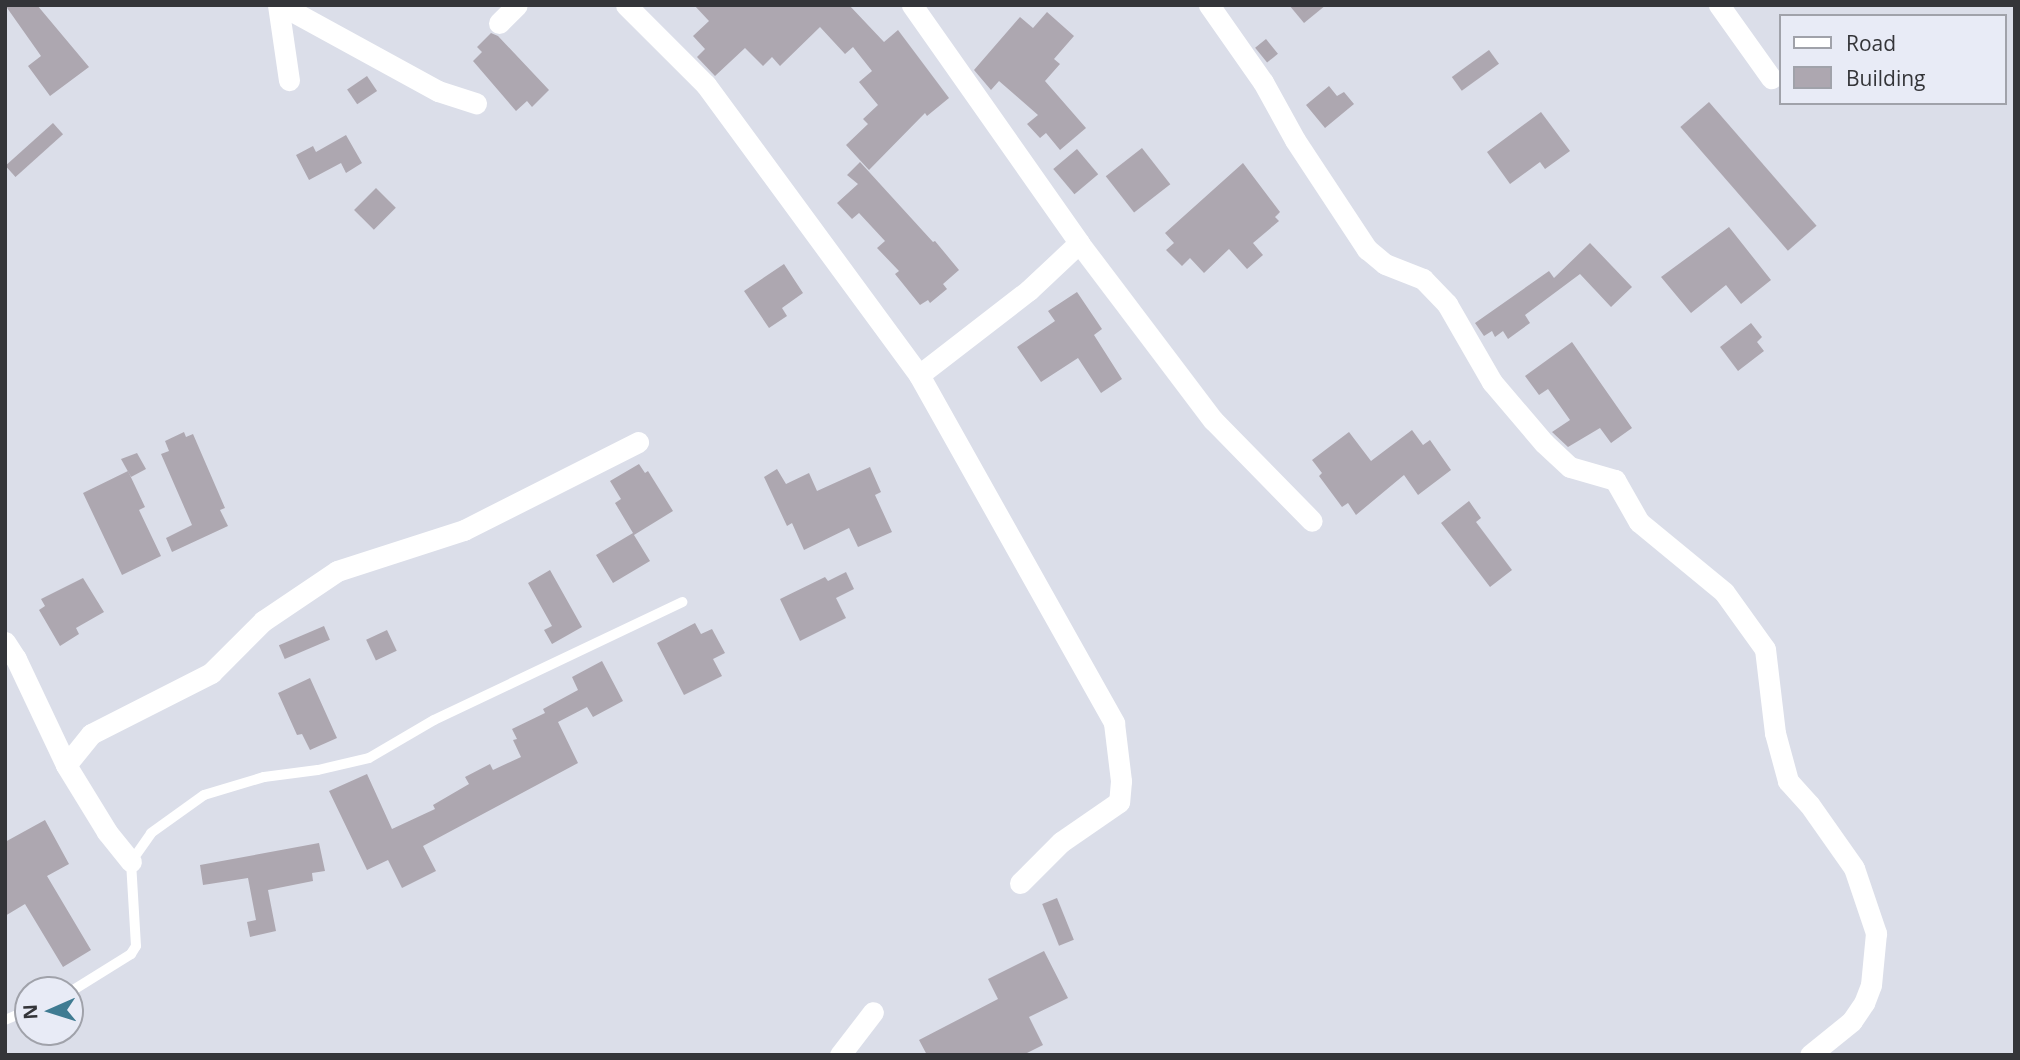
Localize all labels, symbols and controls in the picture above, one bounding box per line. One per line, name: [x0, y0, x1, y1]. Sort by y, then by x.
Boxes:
legend: [1778, 14, 2006, 105]
text: Road: [1846, 29, 1896, 57]
text: Building: [1846, 64, 1925, 92]
north arrow: [14, 976, 84, 1046]
text: N: [17, 1004, 43, 1020]

